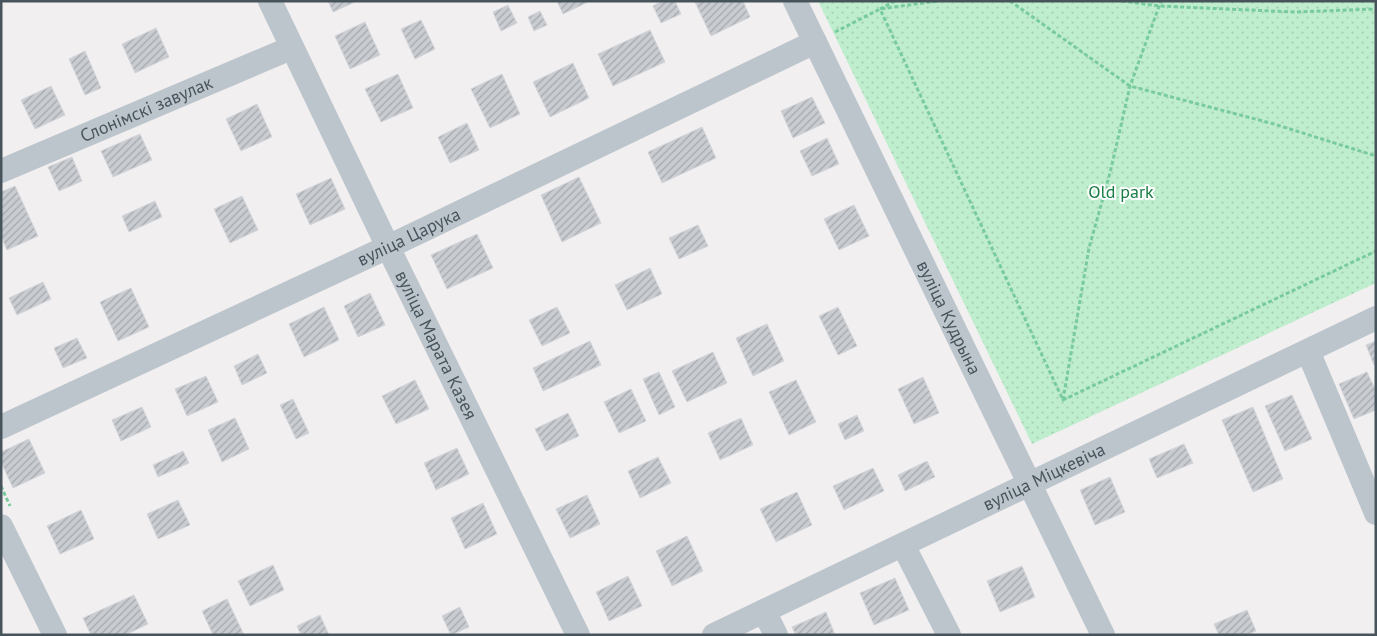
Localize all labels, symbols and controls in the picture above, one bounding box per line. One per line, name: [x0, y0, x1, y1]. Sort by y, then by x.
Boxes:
street label: Слонімскі завулак: [77, 70, 216, 147]
park label: Old park: [1088, 180, 1154, 203]
street label: вуліца Царука: [353, 202, 464, 271]
street label: вуліца Кудрына: [912, 257, 987, 378]
street label: вуліца Марата Казея: [390, 267, 483, 423]
street label: вуліца Міцкевіча: [979, 437, 1109, 516]

